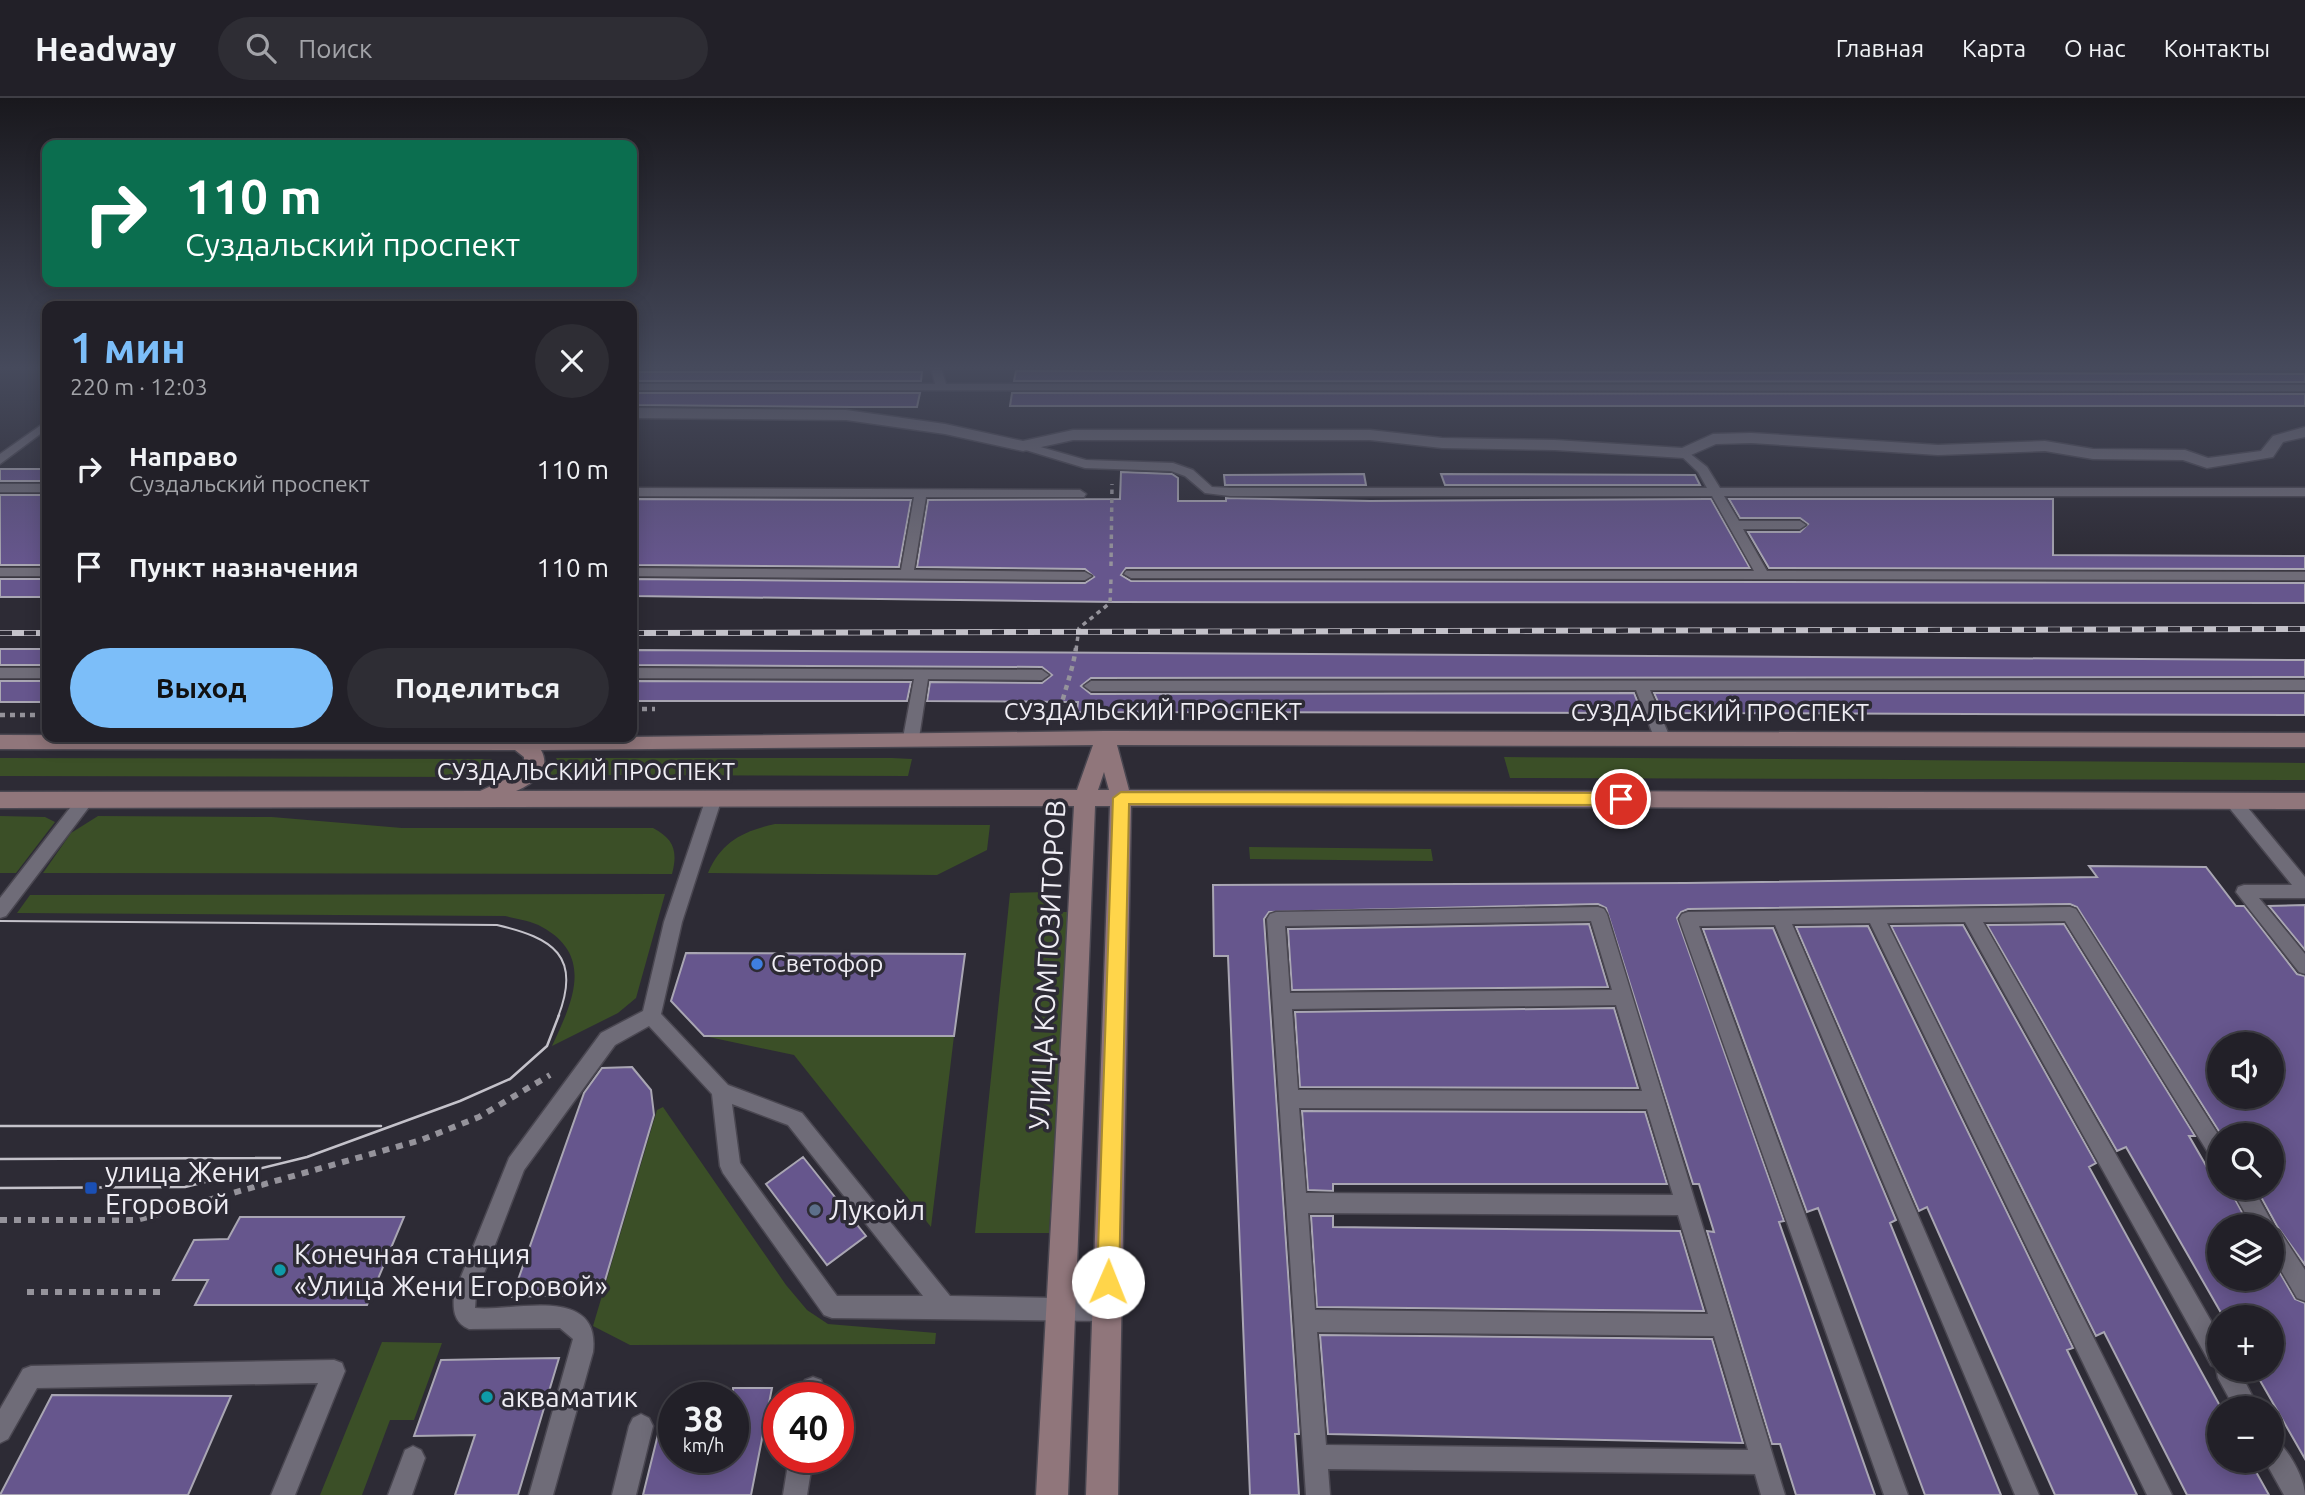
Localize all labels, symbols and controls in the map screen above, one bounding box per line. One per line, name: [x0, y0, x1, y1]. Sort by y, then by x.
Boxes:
search box: [218, 17, 708, 80]
icon: search: [242, 29, 280, 67]
text: Headway: [35, 30, 176, 67]
text: Поиск: [298, 34, 372, 63]
text: Главная: [1836, 35, 1924, 62]
text: Карта: [1962, 35, 2026, 62]
text: О нас: [2064, 35, 2126, 62]
text: Контакты: [2164, 35, 2270, 62]
icon: right: [70, 168, 161, 259]
text: 110 m: [185, 168, 322, 223]
text: Суздальский проспект: [185, 226, 520, 262]
text: 1 мин: [70, 324, 186, 371]
button: close: [535, 324, 609, 398]
text: 220 m · 12:03: [70, 374, 208, 399]
text: Направо: [129, 442, 238, 471]
icon: right: [70, 450, 108, 488]
text: 110 m: [537, 455, 609, 484]
text: Суздальский проспект: [129, 471, 370, 496]
icon: arrive: [70, 548, 108, 586]
text: Пункт назначения: [129, 553, 359, 582]
text: 110 m: [537, 553, 609, 582]
button: Выход: [70, 648, 333, 728]
button: Поделиться: [347, 648, 609, 728]
street label: СУЗДАЛЬСКИЙ ПРОСПЕКТ: [1004, 697, 1302, 725]
street label: СУЗДАЛЬСКИЙ ПРОСПЕКТ: [1571, 698, 1869, 726]
street label: СУЗДАЛЬСКИЙ ПРОСПЕКТ: [437, 757, 735, 785]
pin: [1591, 769, 1651, 829]
icon: arrive: [1602, 780, 1640, 818]
street label: УЛИЦА КОМПОЗИТОРОВ: [1022, 799, 1071, 1131]
place label: Светофор: [771, 950, 883, 977]
marker: Светофор: [749, 956, 765, 972]
map controls: [2207, 1032, 2284, 1473]
button: sound: [2207, 1032, 2284, 1109]
button: search: [2207, 1123, 2284, 1200]
place label: улица Жени Егоровой: [105, 1156, 260, 1219]
marker: улица Жени Егоровой: [83, 1180, 99, 1196]
place label: Лукойл: [829, 1194, 925, 1225]
marker: Лукойл: [807, 1202, 823, 1218]
button: layers: [2207, 1214, 2284, 1291]
place label: Конечная станция «Улица Жени Егоровой»: [294, 1238, 608, 1301]
position arrow: [1071, 1245, 1145, 1319]
marker: Конечная станция «Улица Жени Егоровой»: [272, 1262, 288, 1278]
button: +: [2207, 1305, 2284, 1382]
place label: акваматик: [501, 1381, 638, 1412]
speed limit sign: 40: [763, 1382, 854, 1473]
marker: акваматик: [479, 1389, 495, 1405]
button: −: [2207, 1396, 2284, 1473]
text: 38: [684, 1398, 723, 1438]
text: km/h: [683, 1435, 724, 1455]

